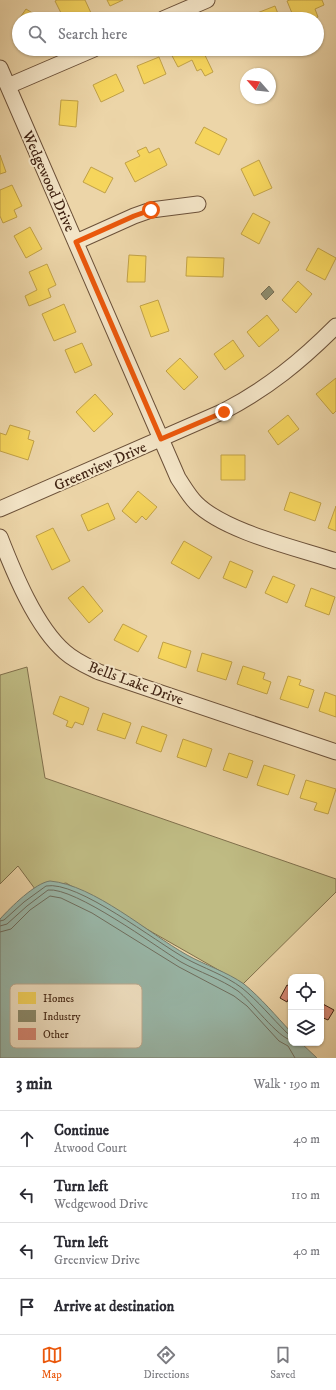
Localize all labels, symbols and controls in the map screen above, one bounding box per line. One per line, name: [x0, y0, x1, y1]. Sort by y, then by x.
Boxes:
search box: [12, 12, 324, 56]
icon: search: [26, 23, 48, 45]
text: Search here: [58, 25, 127, 44]
north arrow: [240, 68, 276, 104]
street label: Wedgewood Drive: [17, 127, 79, 235]
route start: [142, 201, 160, 219]
route end: [215, 403, 233, 421]
street label: Greenview Drive: [51, 438, 149, 495]
street label: Bells Lake Drive: [85, 657, 186, 710]
map controls: [288, 974, 324, 1046]
button: locate: [288, 974, 324, 1010]
legend: [10, 984, 142, 1048]
text: Homes: [43, 992, 74, 1006]
text: Industry: [43, 1010, 81, 1024]
button: layers: [288, 1010, 324, 1046]
text: Other: [43, 1028, 70, 1042]
text: 3 min: [16, 1073, 52, 1095]
text: Walk · 190 m: [254, 1076, 320, 1092]
text: Continue: [54, 1121, 109, 1140]
icon: ahead: [16, 1128, 38, 1150]
text: 40 m: [293, 1131, 320, 1147]
text: Atwood Court: [54, 1140, 127, 1156]
text: Turn left: [54, 1177, 108, 1196]
icon: left: [16, 1184, 38, 1206]
text: 110 m: [291, 1187, 320, 1203]
text: Wedgewood Drive: [54, 1196, 148, 1212]
text: Turn left: [54, 1233, 108, 1252]
icon: left: [16, 1240, 38, 1262]
text: 40 m: [293, 1243, 320, 1259]
text: Greenview Drive: [54, 1252, 140, 1268]
icon: arrive: [16, 1296, 38, 1318]
text: Arrive at destination: [54, 1297, 174, 1316]
tab: Map: [41, 1344, 63, 1382]
tab: Directions: [144, 1344, 189, 1382]
tab: Saved: [270, 1344, 295, 1382]

